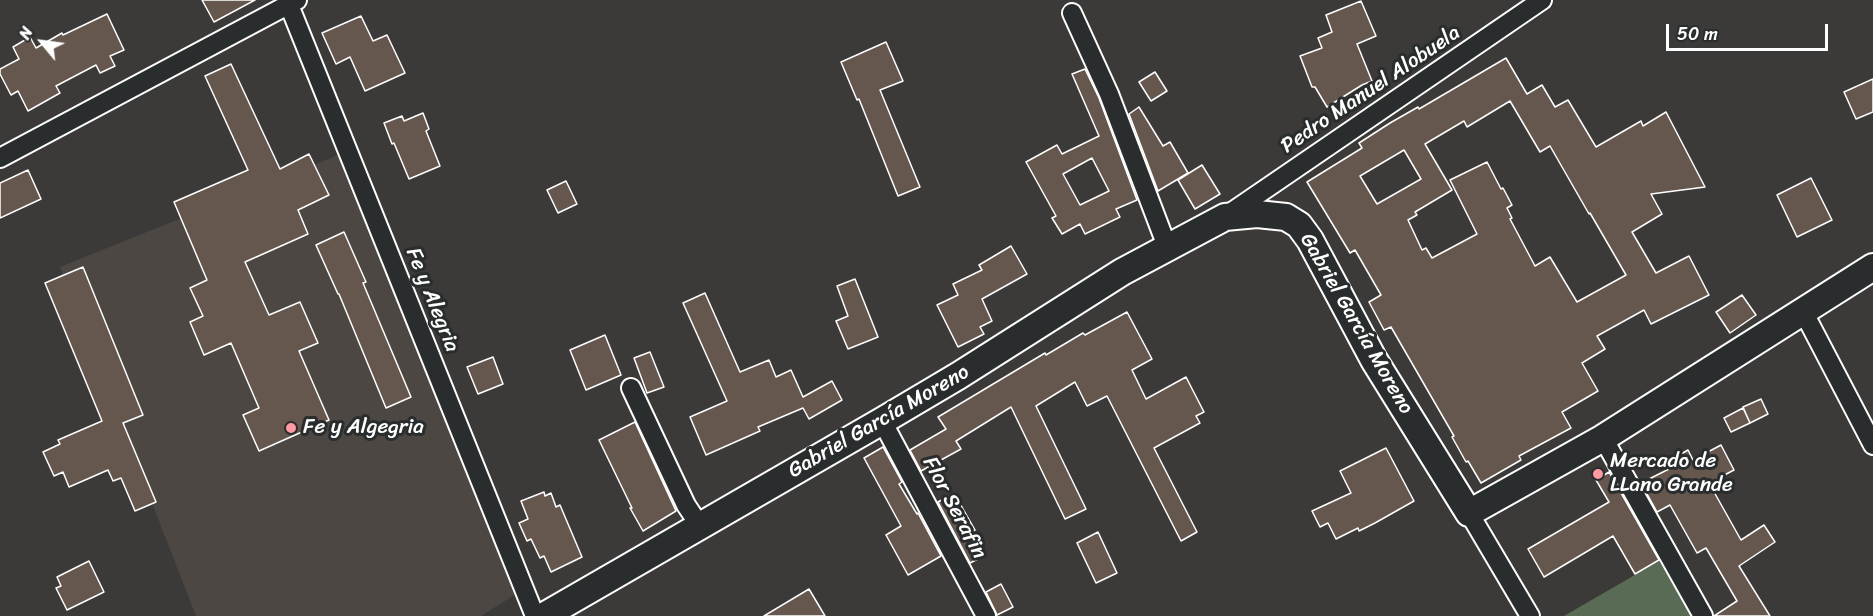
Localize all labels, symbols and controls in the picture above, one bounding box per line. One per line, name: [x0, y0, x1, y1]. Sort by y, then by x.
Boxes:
north arrow: [12, 12, 72, 72]
scale bar: [1669, 12, 1831, 50]
text: 50 m: [1677, 18, 1718, 50]
text: N: [10, 21, 41, 45]
street label: Pedro Manuel Alobuela: [1277, 21, 1465, 159]
street label: Gabriel García Moreno: [1294, 229, 1418, 419]
street label: Fe y Alegria: [400, 244, 464, 356]
street label: Gabriel García Moreno: [784, 360, 974, 484]
place label: Fe y Algegria: [303, 415, 424, 441]
marker: Fe y Algegria: [284, 421, 298, 435]
place label: Mercado de LLano Grande: [1610, 449, 1733, 499]
street label: Flor Serafin: [917, 453, 991, 563]
marker: Mercado de LLano Grande: [1591, 467, 1605, 481]

